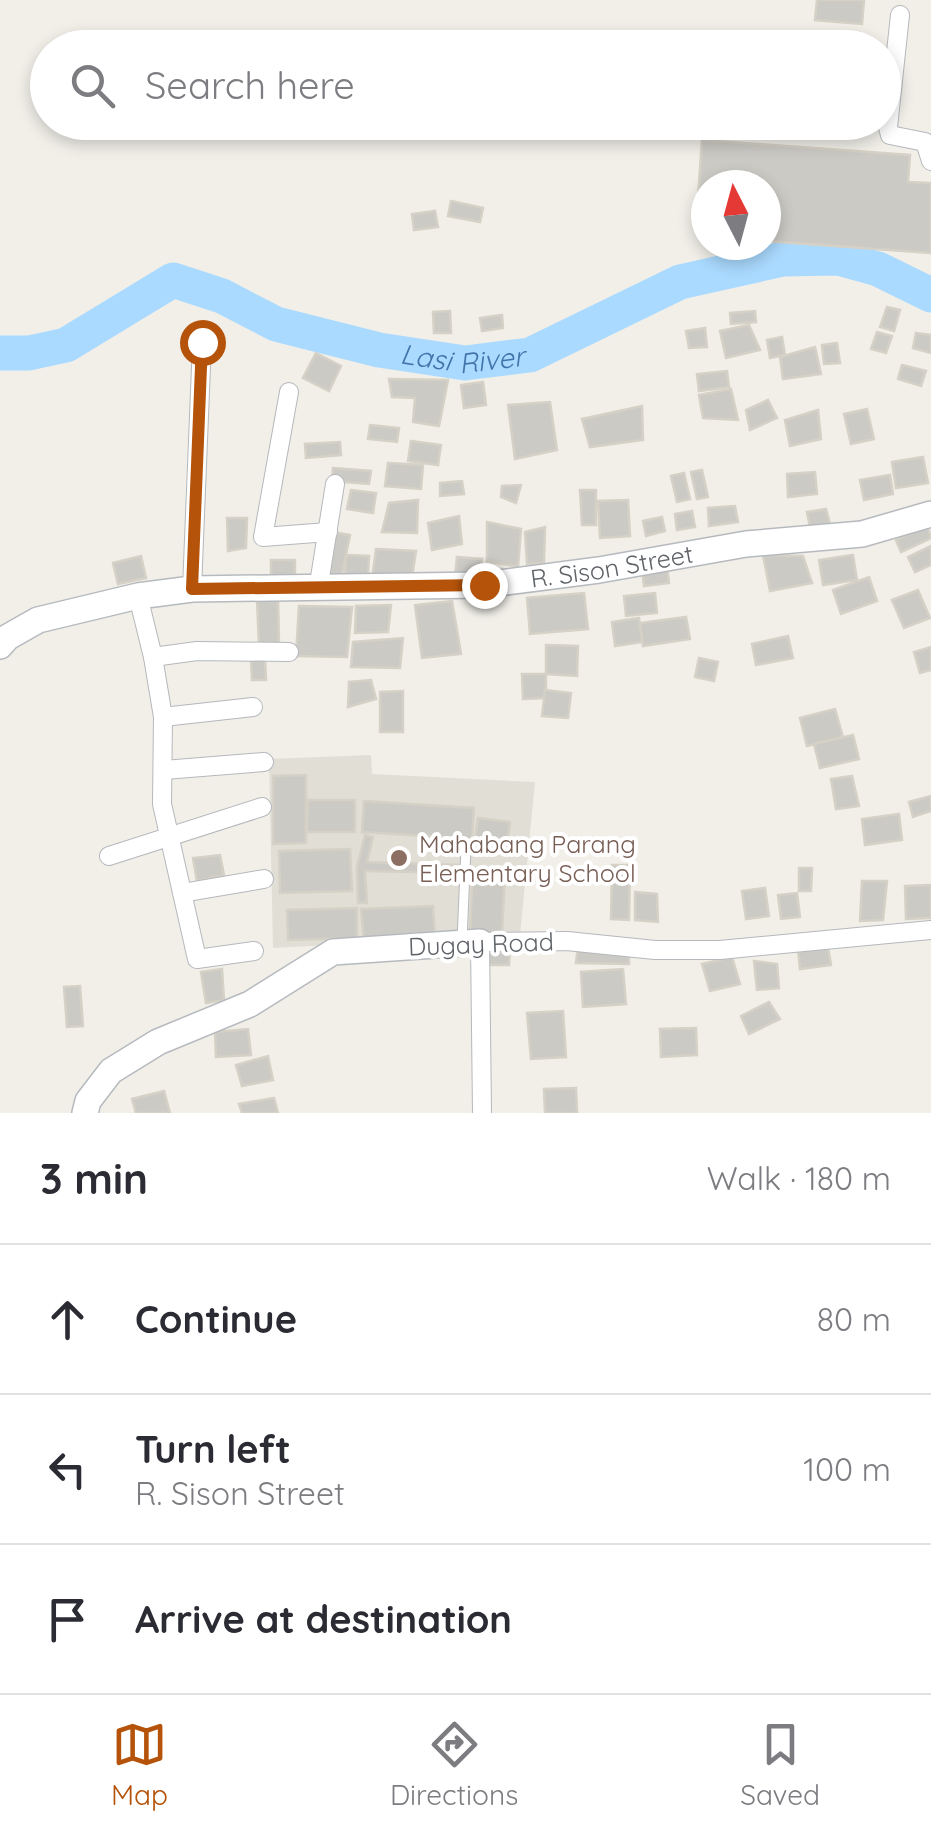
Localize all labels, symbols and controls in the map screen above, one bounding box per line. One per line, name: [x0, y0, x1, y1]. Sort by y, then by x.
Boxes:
search box: [30, 30, 901, 140]
icon: search: [65, 58, 120, 113]
text: Search here: [145, 61, 355, 109]
north arrow: [691, 170, 781, 260]
route start: [180, 320, 226, 366]
water label: Lasi River: [398, 335, 530, 381]
street label: R. Sison Street: [529, 538, 695, 594]
route end: [462, 563, 508, 609]
place label: Mahabang Parang Elementary School: [419, 828, 636, 888]
marker: Mahabang Parang Elementary School: [388, 847, 410, 869]
street label: Dugay Road: [408, 925, 554, 962]
text: 3 min: [40, 1152, 148, 1205]
text: Walk · 180 m: [707, 1158, 891, 1198]
icon: ahead: [40, 1292, 95, 1347]
text: Continue: [135, 1295, 297, 1343]
text: 80 m: [817, 1299, 891, 1339]
text: Turn left: [135, 1425, 291, 1473]
icon: left: [40, 1442, 95, 1497]
text: 100 m: [803, 1449, 891, 1489]
text: R. Sison Street: [135, 1473, 345, 1513]
icon: arrive: [40, 1592, 95, 1647]
text: Arrive at destination: [135, 1595, 512, 1643]
tab: Map: [111, 1717, 168, 1812]
tab: Directions: [390, 1717, 518, 1812]
tab: Saved: [740, 1717, 820, 1812]

